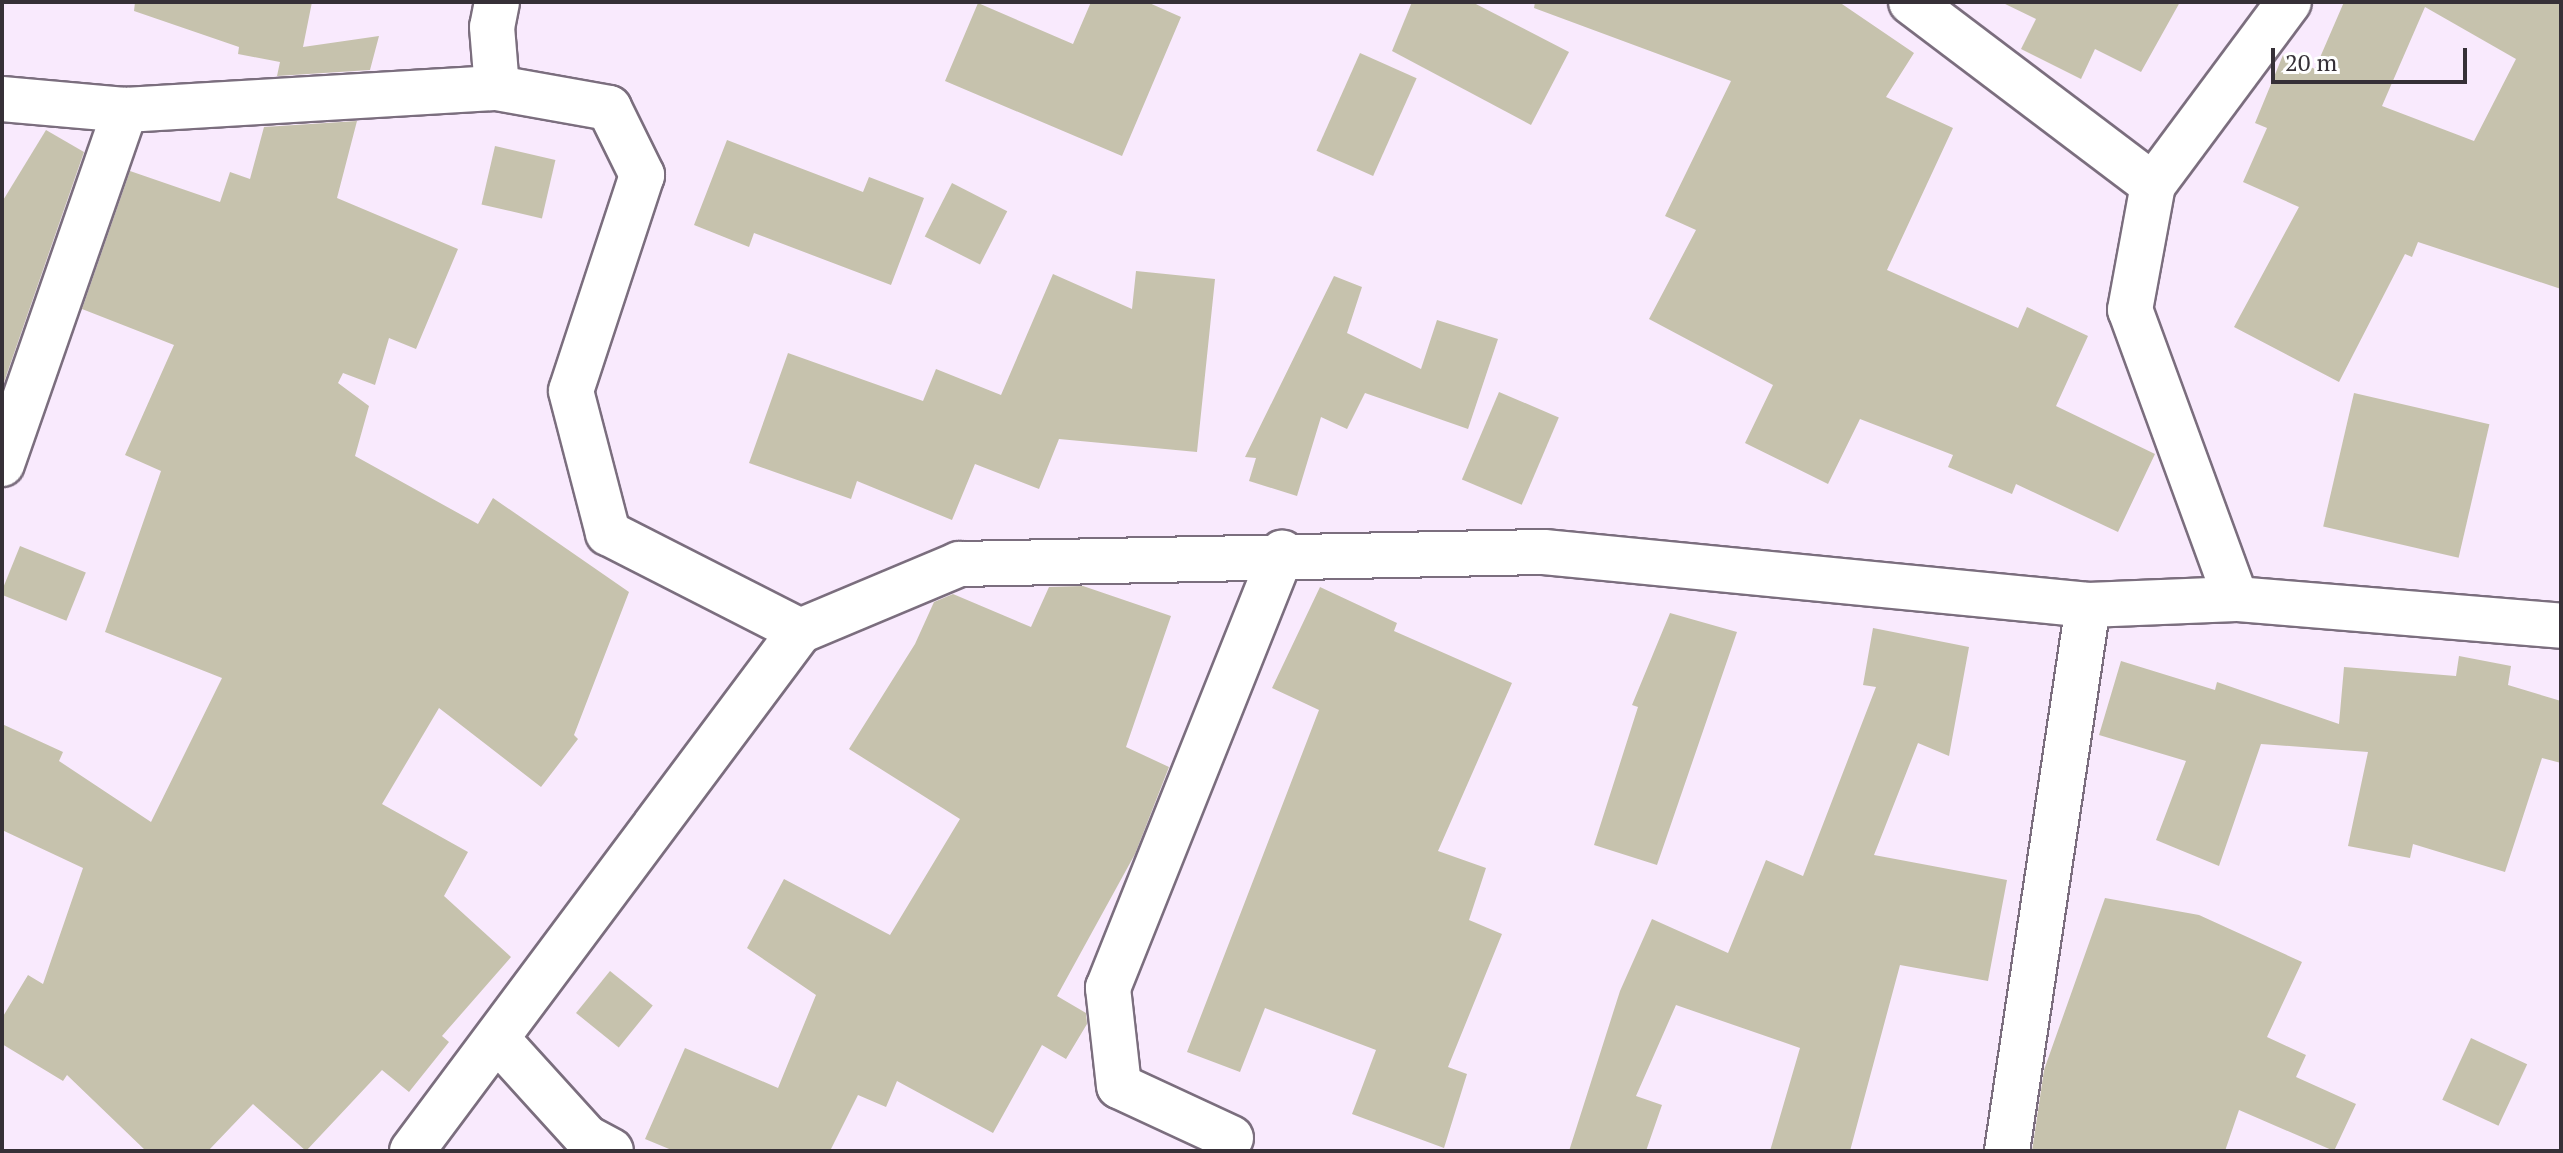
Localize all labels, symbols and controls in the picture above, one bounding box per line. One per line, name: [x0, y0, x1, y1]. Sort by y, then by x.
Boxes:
scale bar: [2275, 32, 2471, 82]
text: 20 m: [2285, 46, 2337, 78]

